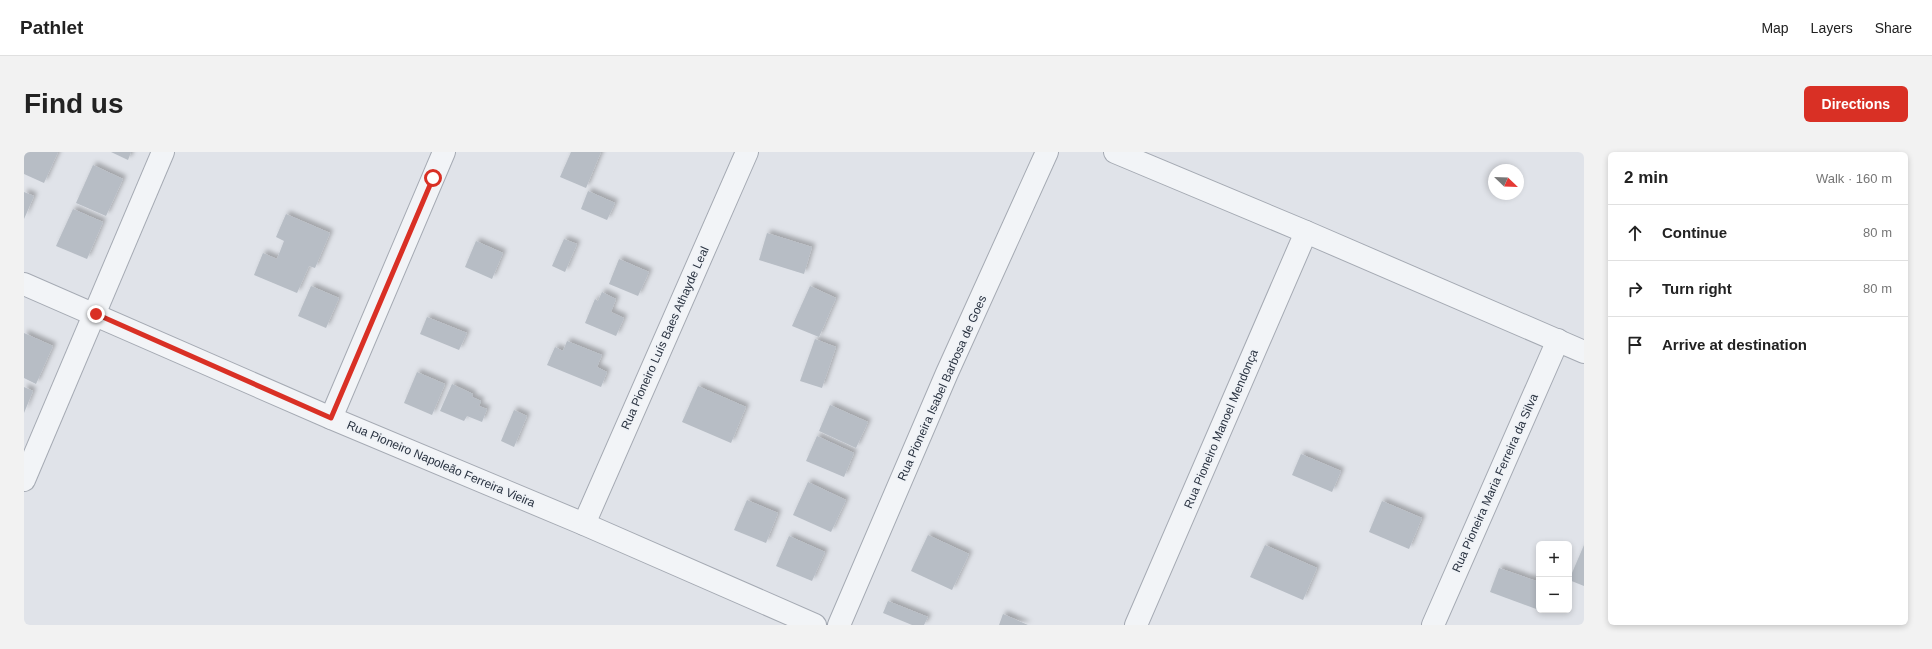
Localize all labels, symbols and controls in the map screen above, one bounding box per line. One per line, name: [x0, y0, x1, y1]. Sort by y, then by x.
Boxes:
text: Pathlet: [20, 17, 83, 38]
text: Map: [1761, 20, 1789, 36]
text: Layers: [1811, 20, 1853, 36]
text: Share: [1875, 20, 1912, 36]
button: Directions: [1804, 86, 1908, 122]
text: Find us: [24, 88, 124, 119]
north arrow: [1488, 164, 1524, 200]
text: 2 min: [1624, 168, 1668, 187]
route start: [424, 169, 442, 187]
text: Walk · 160 m: [1816, 171, 1892, 186]
icon: ahead: [1624, 222, 1646, 244]
text: Continue: [1662, 224, 1727, 241]
text: 80 m: [1863, 225, 1892, 240]
street label: Rua Pioneiro Luís Baes Athayde Leal: [618, 244, 712, 432]
icon: right: [1624, 278, 1646, 300]
text: Turn right: [1662, 280, 1732, 297]
text: 80 m: [1863, 281, 1892, 296]
street label: Rua Pioneira Isabel Barbosa de Goes: [895, 293, 989, 483]
route end: [87, 305, 105, 323]
icon: arrive: [1624, 334, 1646, 356]
text: Arrive at destination: [1662, 336, 1807, 353]
street label: Rua Pioneiro Manoel Mendonça: [1181, 347, 1261, 511]
street label: Rua Pioneira Maria Ferreira da Silva: [1449, 391, 1541, 575]
street label: Rua Pioneiro Napoleão Ferreira Vieira: [345, 418, 538, 510]
map controls: [1536, 541, 1572, 613]
button: +: [1536, 541, 1572, 577]
button: −: [1536, 577, 1572, 613]

